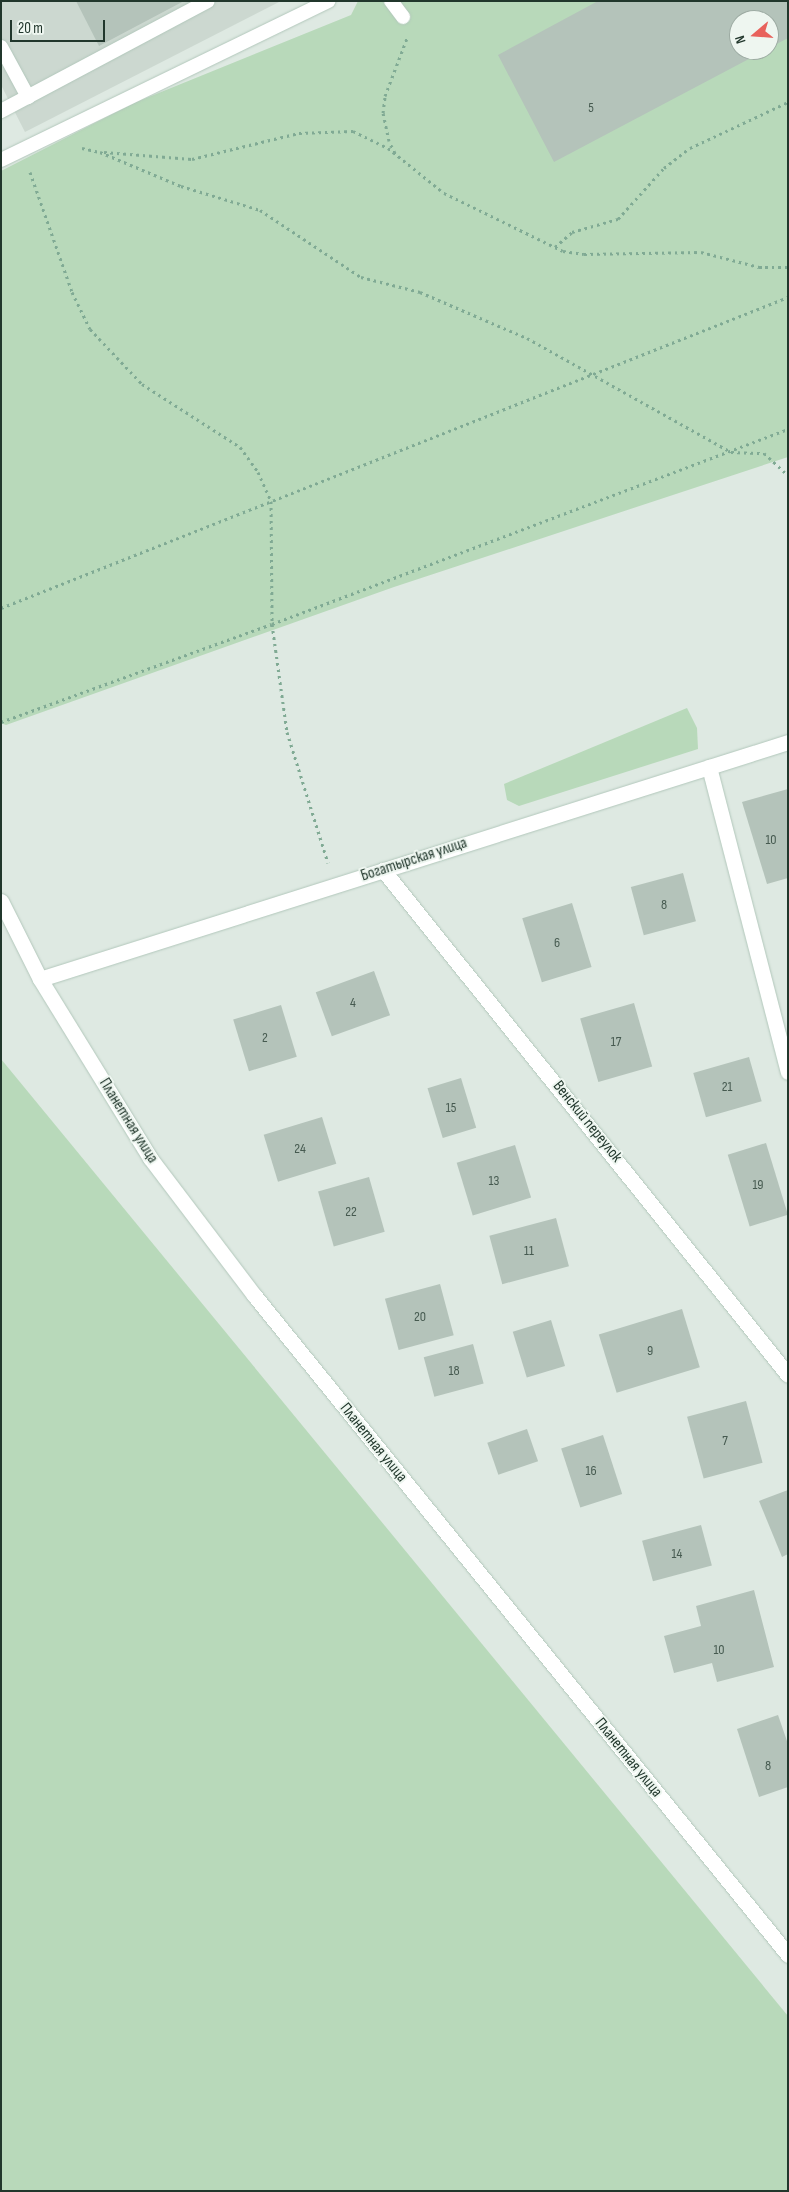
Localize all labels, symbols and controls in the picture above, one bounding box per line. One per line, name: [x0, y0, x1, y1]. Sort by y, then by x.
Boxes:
scale bar: [12, 10, 108, 42]
north arrow: [729, 10, 779, 60]
text: 20 m: [18, 19, 43, 38]
text: N: [731, 33, 749, 46]
house number: 5: [588, 100, 594, 116]
house number: 10: [765, 832, 777, 848]
street label: Богатырская улица: [359, 834, 469, 886]
house number: 8: [661, 897, 667, 913]
house number: 6: [554, 935, 560, 951]
house number: 4: [350, 995, 356, 1011]
house number: 2: [262, 1030, 268, 1046]
house number: 17: [611, 1034, 621, 1050]
street label: Планетная улица: [94, 1075, 162, 1167]
street label: Венский переулок: [548, 1077, 626, 1167]
house number: 21: [722, 1079, 732, 1095]
house number: 15: [446, 1100, 456, 1116]
house number: 24: [294, 1141, 306, 1157]
house number: 13: [489, 1173, 499, 1189]
house number: 19: [752, 1177, 764, 1193]
house number: 22: [345, 1204, 357, 1220]
house number: 11: [524, 1243, 534, 1259]
house number: 20: [414, 1309, 426, 1325]
house number: 9: [647, 1343, 653, 1359]
house number: 18: [448, 1363, 460, 1379]
street label: Планетная улица: [335, 1399, 411, 1487]
house number: 7: [722, 1433, 728, 1449]
house number: 16: [585, 1463, 597, 1479]
house number: 14: [672, 1546, 682, 1562]
house number: 10: [713, 1642, 725, 1658]
street label: Планетная улица: [590, 1714, 666, 1802]
house number: 8: [765, 1758, 771, 1774]

